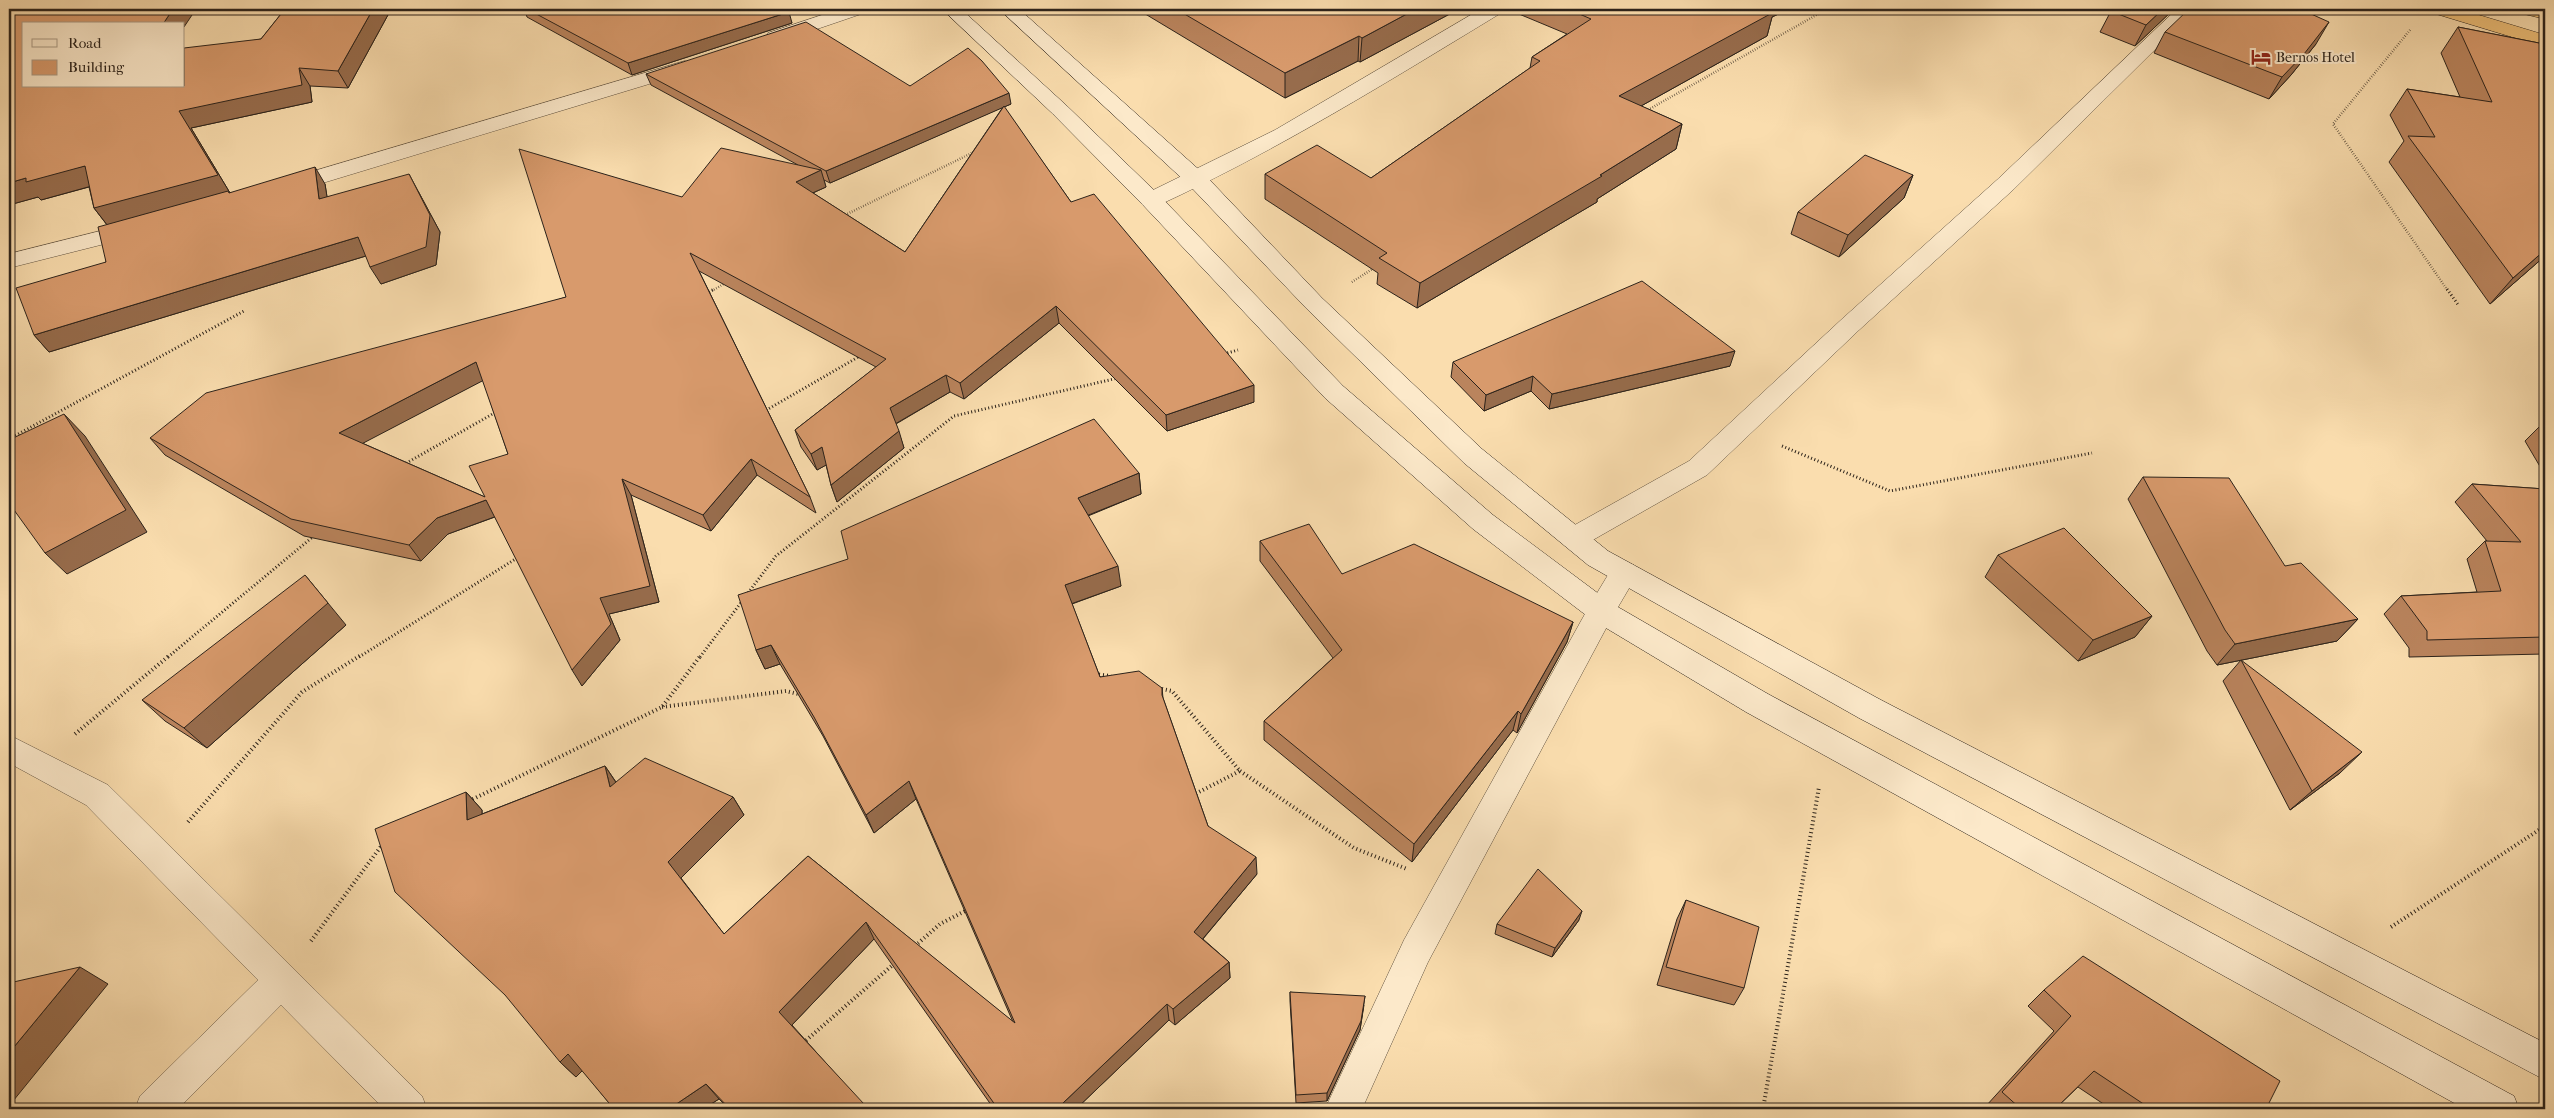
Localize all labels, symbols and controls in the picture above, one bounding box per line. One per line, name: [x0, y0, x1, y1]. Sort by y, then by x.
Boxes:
legend: [22, 22, 185, 88]
text: Road: [68, 34, 102, 52]
hotel icon: Bernos Hotel: [2250, 46, 2272, 68]
place label: Bernos Hotel: [2276, 49, 2355, 66]
text: Building: [68, 58, 125, 76]

